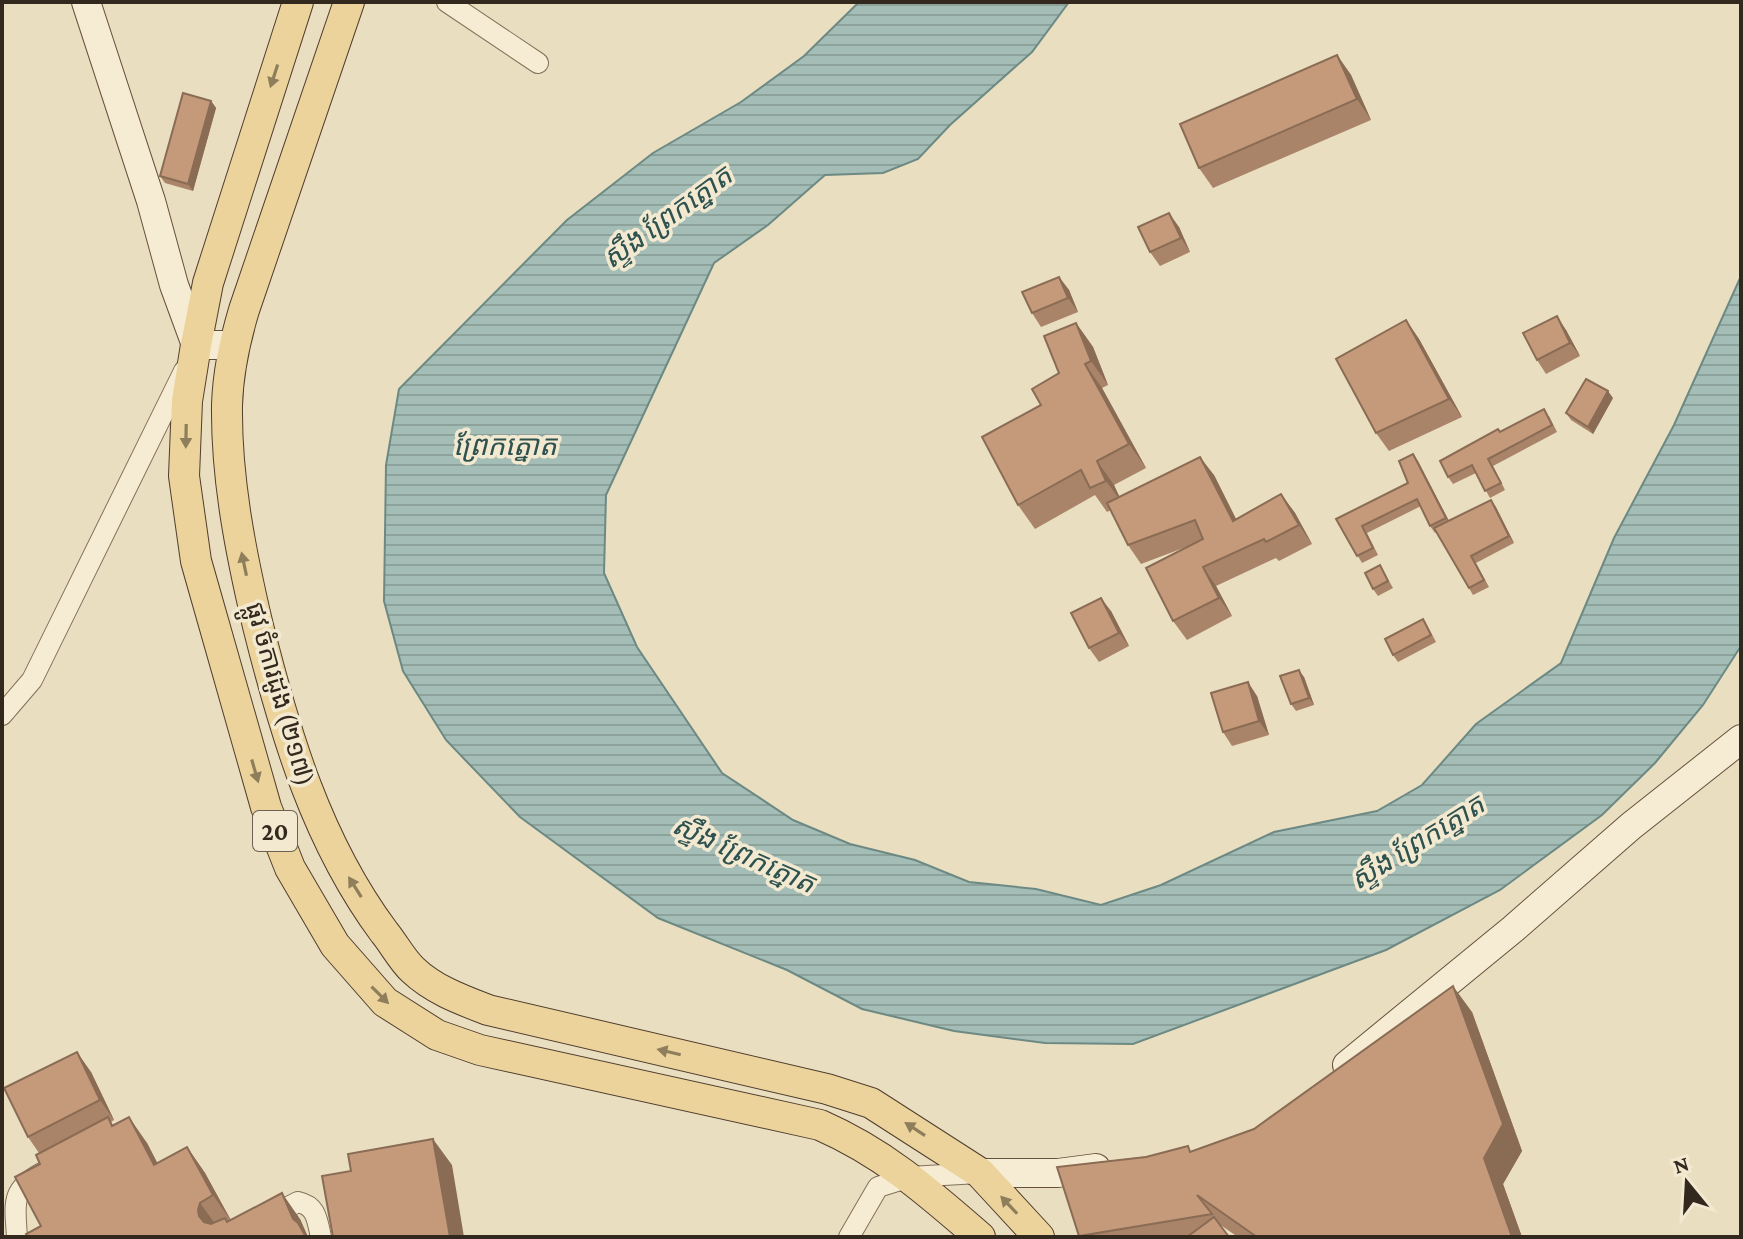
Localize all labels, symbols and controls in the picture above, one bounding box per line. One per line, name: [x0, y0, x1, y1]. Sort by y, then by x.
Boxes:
one-way arrow: [267, 65, 280, 89]
water label: ស្ទឹង ព្រែកត្នោត: [596, 157, 741, 276]
one-way arrow: [180, 424, 192, 449]
water label: ព្រែកត្នោត: [453, 430, 559, 462]
one-way arrow: [237, 551, 250, 576]
street label: ផ្លូវ ចំការដូង (២១៧): [232, 599, 320, 792]
one-way arrow: [249, 759, 262, 783]
water label: ស្ទឹង ព្រែកត្នោត: [1344, 786, 1493, 897]
water label: ស្ទឹង ព្រែកត្នោត: [667, 808, 822, 902]
road number: 20: [253, 811, 297, 851]
one-way arrow: [348, 876, 362, 898]
one-way arrow: [371, 985, 389, 1004]
one-way arrow: [656, 1045, 681, 1058]
one-way arrow: [904, 1122, 926, 1137]
north arrow: [1647, 1143, 1727, 1223]
text: N: [1670, 1150, 1692, 1179]
one-way arrow: [1001, 1195, 1019, 1214]

